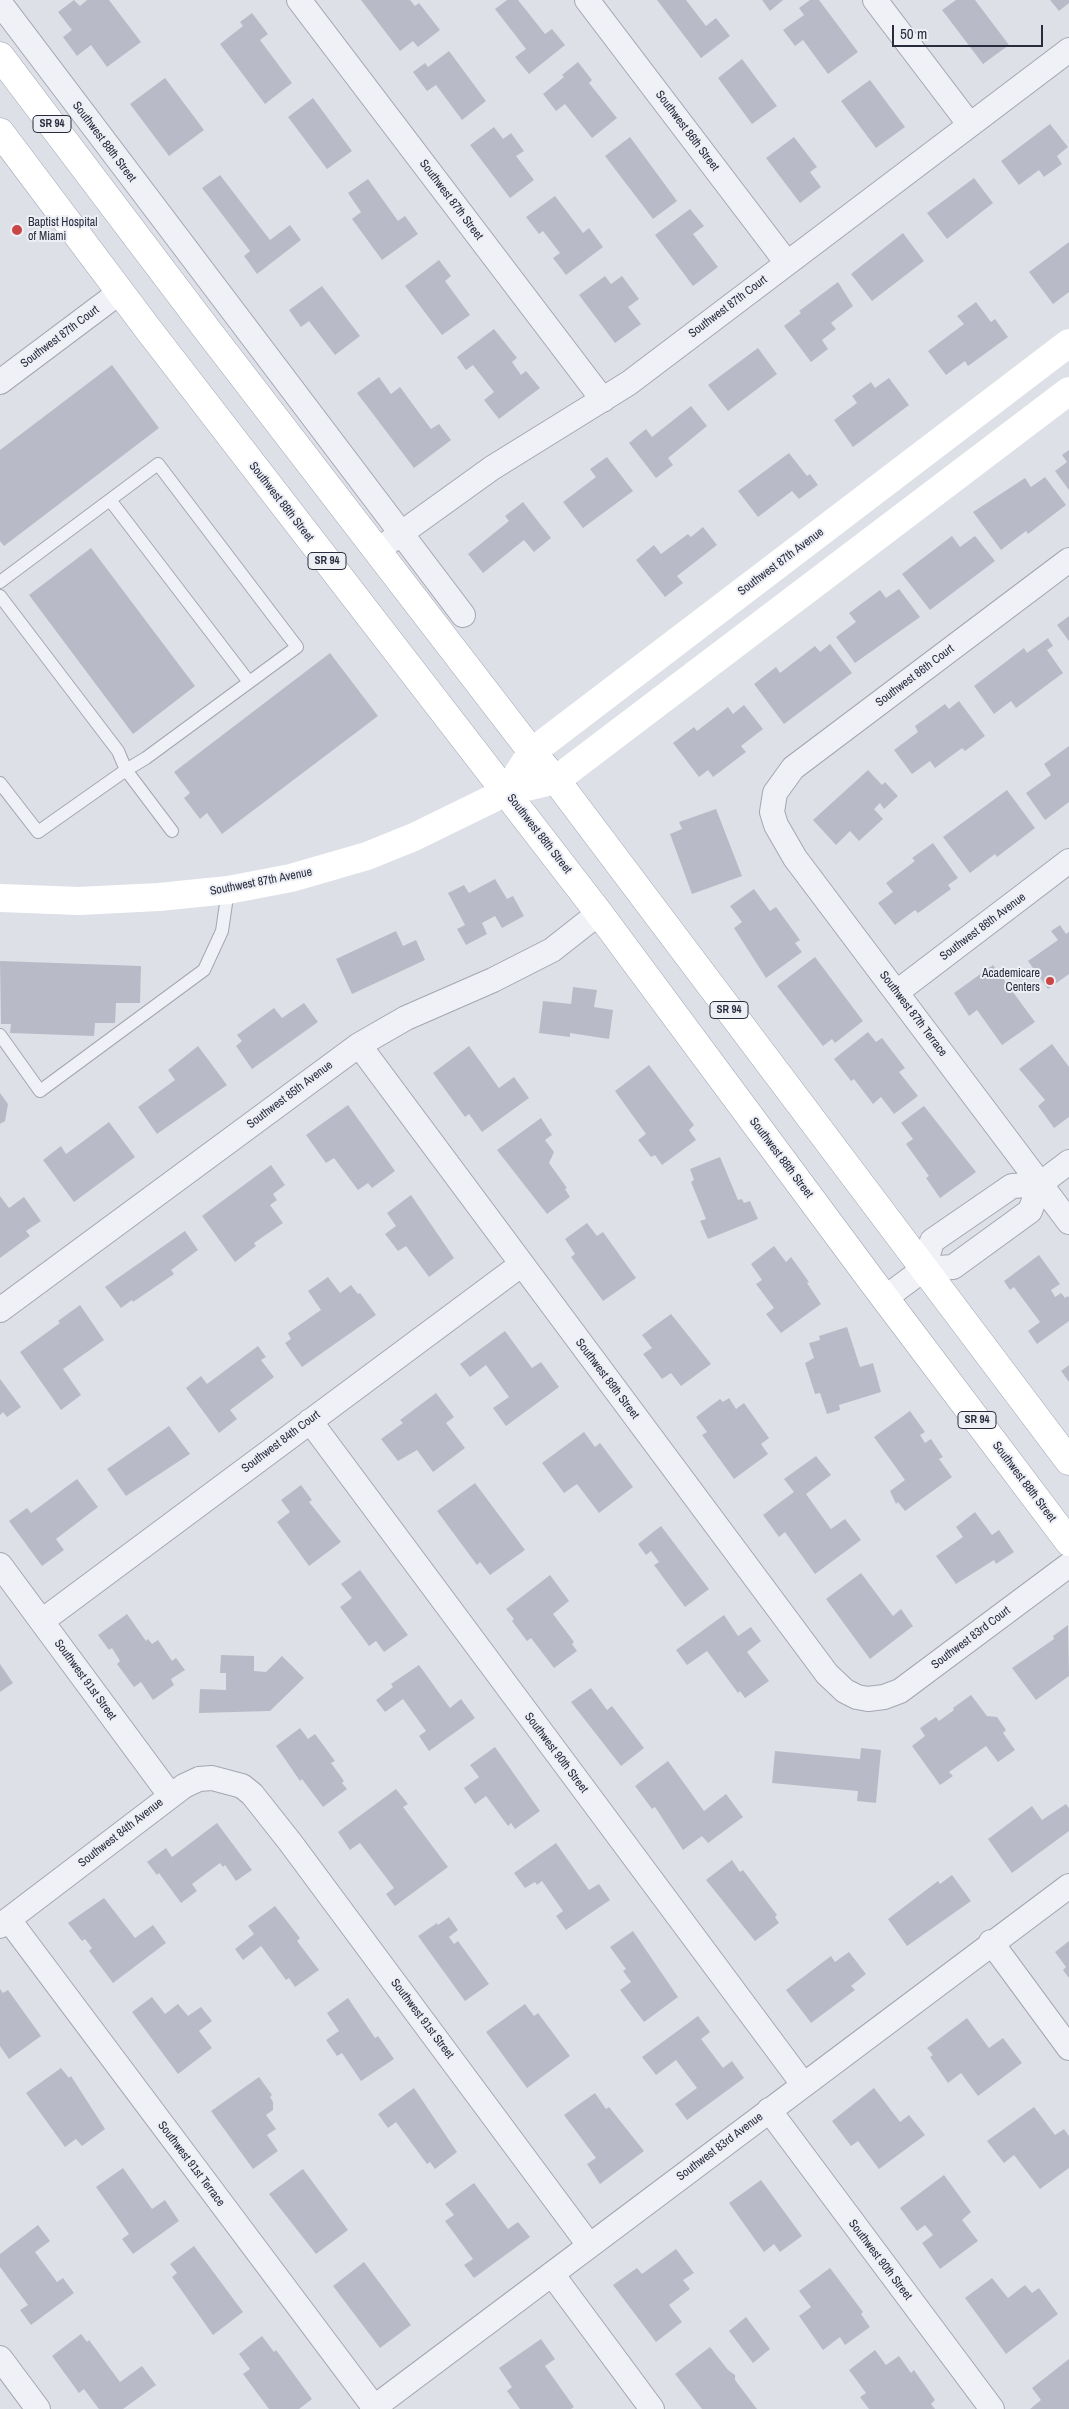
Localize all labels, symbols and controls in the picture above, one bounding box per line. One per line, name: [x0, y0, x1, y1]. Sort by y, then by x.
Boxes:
scale bar: [894, 15, 1045, 47]
text: 50 m: [900, 23, 927, 44]
street label: Southwest 86th Street: [652, 88, 722, 174]
street label: Southwest 88th Street: [69, 99, 139, 185]
road number: SR 94: [33, 116, 71, 132]
street label: Southwest 87th Street: [416, 157, 486, 243]
place label: Baptist Hospital of Miami: [28, 216, 97, 244]
marker: Baptist Hospital of Miami: [10, 223, 24, 237]
street label: Southwest 87th Court: [686, 273, 770, 341]
street label: Southwest 87th Court: [18, 303, 102, 371]
street label: Southwest 88th Street: [246, 459, 316, 545]
street label: Southwest 87th Avenue: [735, 525, 827, 599]
road number: SR 94: [308, 552, 346, 570]
street label: Southwest 86th Court: [873, 642, 957, 710]
street label: Southwest 88th Street: [504, 791, 574, 877]
street label: Southwest 87th Avenue: [209, 865, 313, 899]
street label: Southwest 86th Avenue: [937, 890, 1029, 964]
place label: Academicare Centers: [982, 967, 1040, 995]
street label: Southwest 87th Terrace: [876, 968, 950, 1060]
marker: Academicare Centers: [1044, 975, 1056, 987]
road number: SR 94: [710, 1002, 748, 1018]
street label: Southwest 85th Avenue: [244, 1058, 336, 1132]
street label: Southwest 88th Street: [746, 1115, 816, 1201]
street label: Southwest 89th Street: [572, 1336, 642, 1422]
street label: Southwest 84th Court: [239, 1408, 323, 1476]
road number: SR 94: [958, 1412, 996, 1428]
street label: Southwest 88th Street: [989, 1439, 1059, 1525]
street label: Southwest 83rd Court: [929, 1604, 1013, 1672]
street label: Southwest 91st Street: [51, 1637, 119, 1723]
street label: Southwest 90th Street: [521, 1710, 591, 1796]
street label: Southwest 84th Avenue: [76, 1795, 166, 1871]
street label: Southwest 91st Street: [387, 1976, 457, 2062]
street label: Southwest 83rd Avenue: [674, 2110, 766, 2184]
street label: Southwest 91st Terrace: [154, 2119, 228, 2209]
street label: Southwest 90th Street: [845, 2217, 915, 2303]

